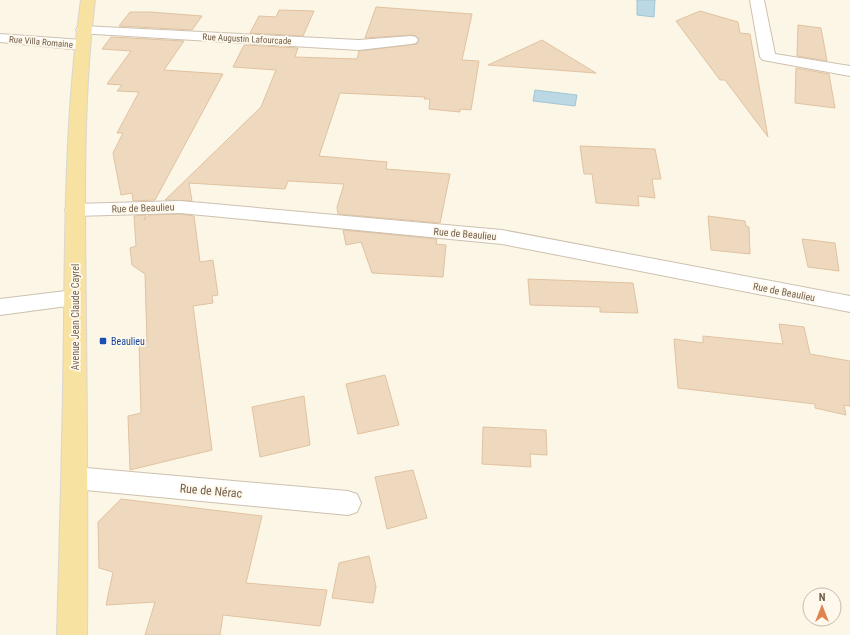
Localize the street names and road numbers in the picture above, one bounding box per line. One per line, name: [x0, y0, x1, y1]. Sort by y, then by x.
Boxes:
street label: Rue Augustin Lafourcade: [202, 32, 292, 46]
street label: Rue Villa Romaine: [9, 34, 73, 50]
street label: Rue de Beaulieu: [111, 201, 175, 215]
street label: Rue de Beaulieu: [433, 226, 497, 242]
street label: Avenue Jean Claude Cayrel: [70, 264, 81, 370]
street label: Rue de Beaulieu: [752, 281, 816, 303]
street label: Rue de Nérac: [179, 481, 243, 501]

